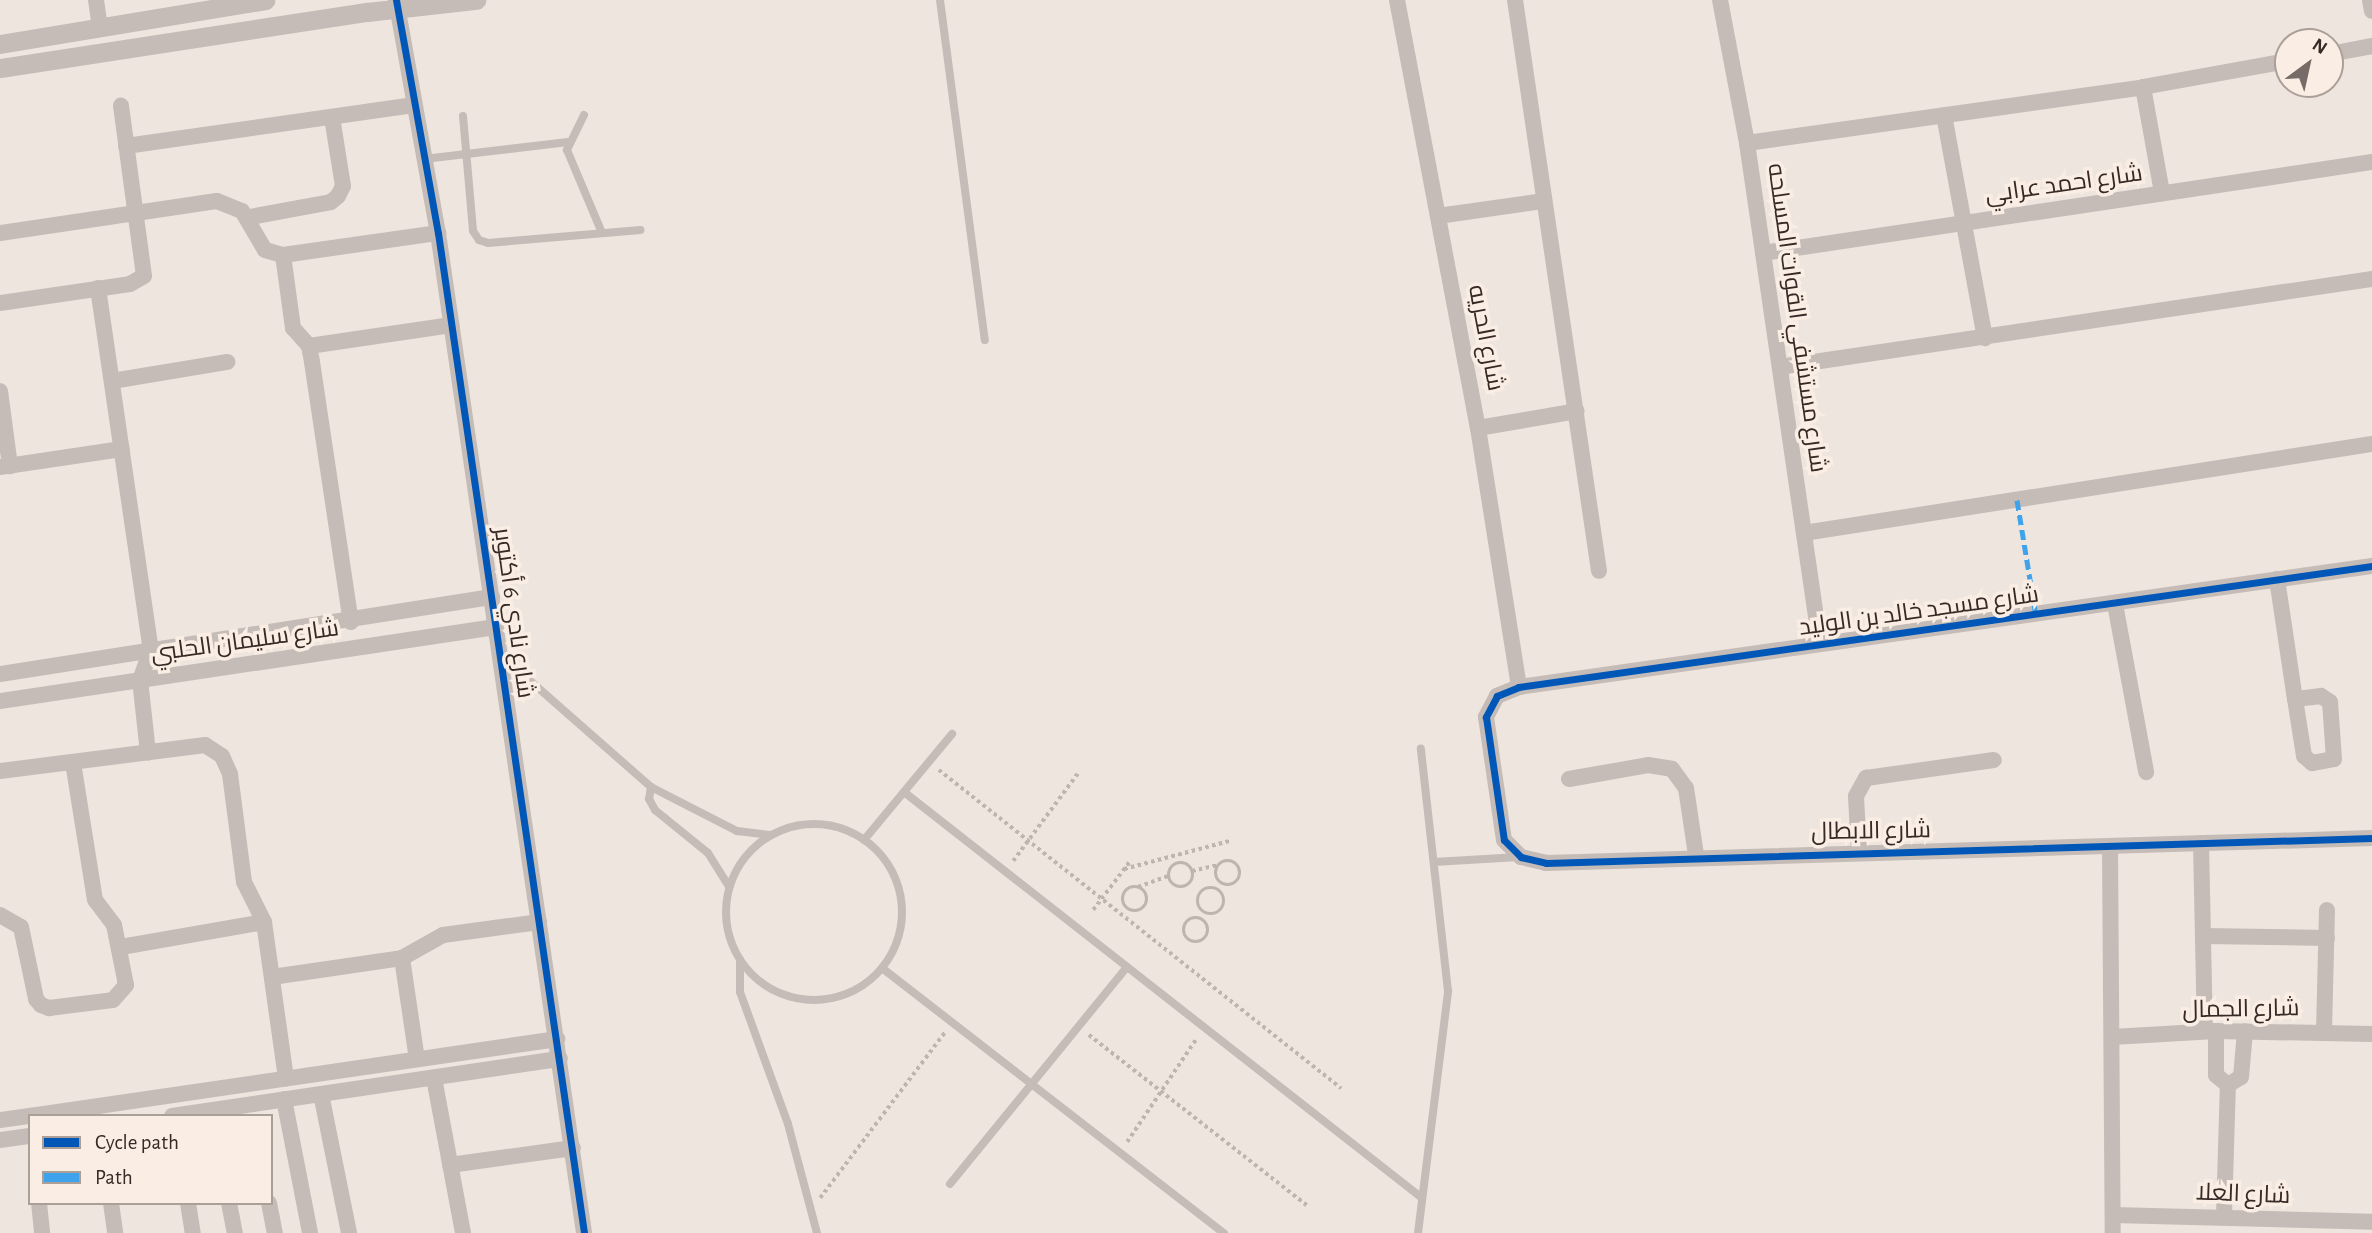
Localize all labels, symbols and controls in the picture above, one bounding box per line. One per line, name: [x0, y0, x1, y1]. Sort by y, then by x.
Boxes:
north arrow: [2274, 28, 2344, 98]
text: N: [2309, 35, 2330, 58]
street label: شارع احمد عرابي: [1983, 160, 2145, 210]
street label: شارع مستشفي القوات المسلحه: [1760, 162, 1832, 474]
street label: شارع الحريه: [1461, 283, 1509, 393]
street label: شارع نادي 6 أكتوبر: [487, 526, 539, 700]
street label: شارع مسجد خالد بن الوليد: [1797, 581, 2041, 643]
street label: شارع سليمان الحلبي: [149, 615, 341, 669]
street label: شارع الابطال: [1811, 817, 1931, 847]
street label: شارع الجمال: [2182, 995, 2300, 1025]
legend: [28, 1114, 273, 1205]
text: Cycle path: [95, 1132, 179, 1153]
text: Path: [95, 1167, 133, 1188]
street label: شارع العلا: [2195, 1179, 2291, 1211]

